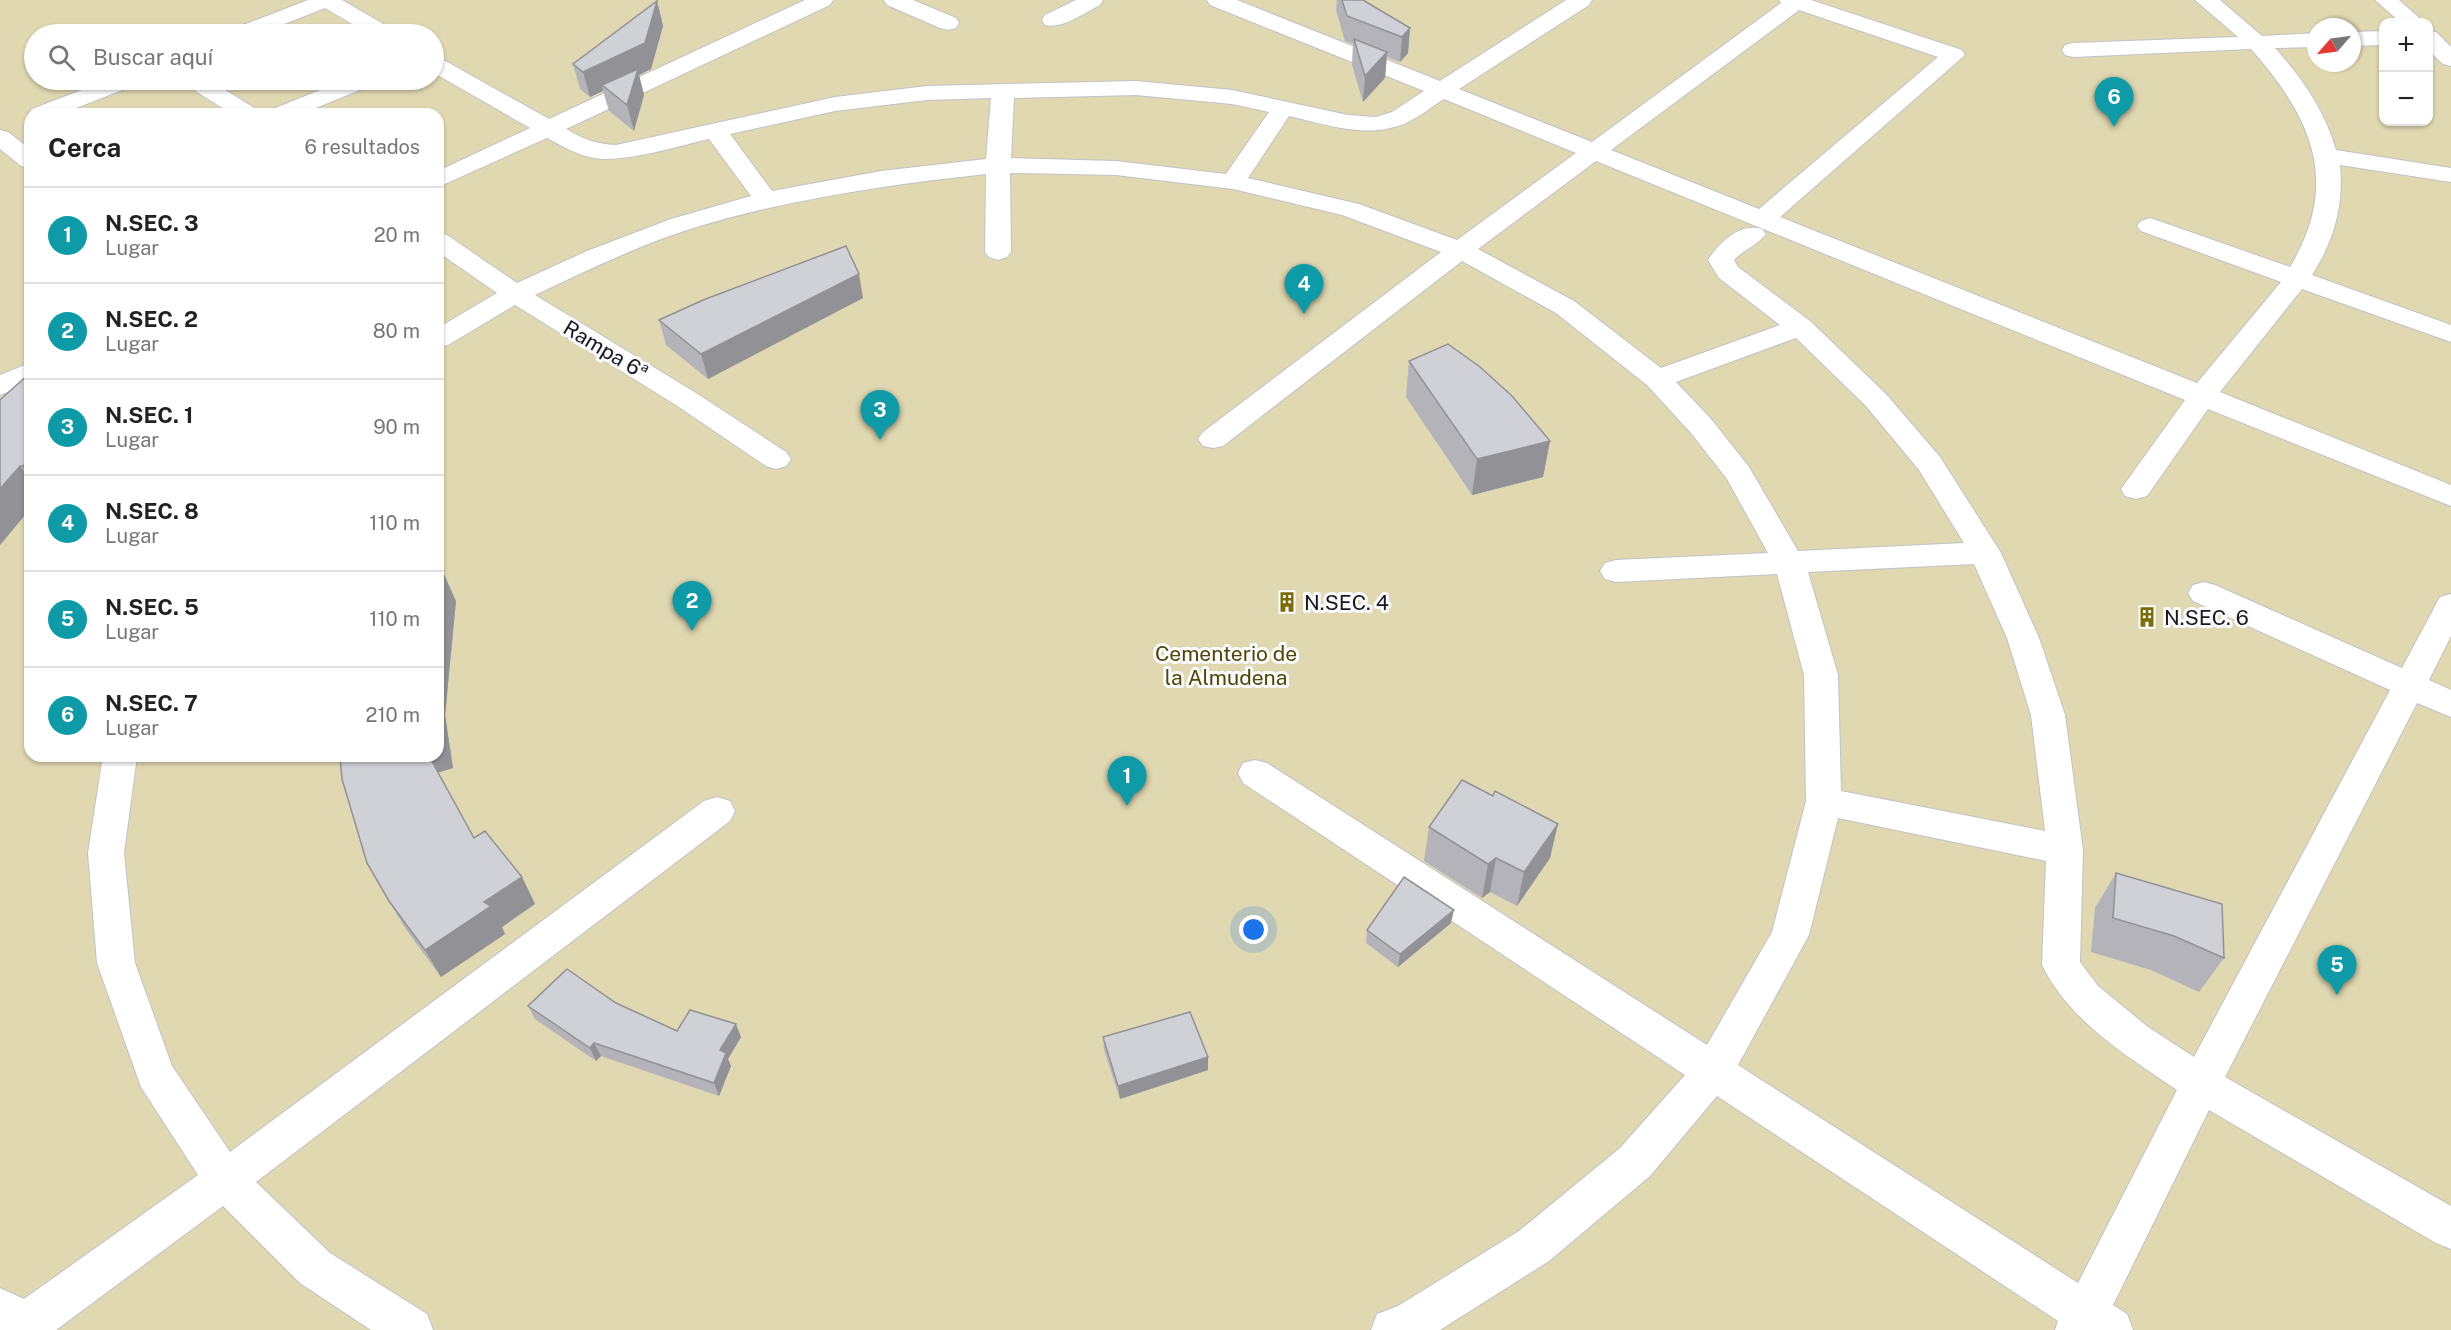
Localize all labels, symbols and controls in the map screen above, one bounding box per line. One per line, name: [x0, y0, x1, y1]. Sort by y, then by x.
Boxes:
north arrow: [2307, 18, 2361, 72]
map controls: [2379, 18, 2433, 126]
button: +: [2379, 18, 2433, 72]
search box: [24, 24, 444, 90]
icon: search: [45, 41, 78, 74]
text: Buscar aquí: [93, 44, 213, 70]
button: −: [2379, 72, 2433, 126]
pin: 6: [2094, 78, 2134, 127]
text: Cerca: [48, 132, 121, 163]
text: 6 resultados: [305, 135, 420, 159]
text: N.SEC. 3: [105, 210, 199, 236]
text: 1: [63, 223, 72, 247]
text: 20 m: [374, 223, 420, 247]
text: Lugar: [105, 236, 159, 260]
pin: 4: [1284, 264, 1324, 314]
text: N.SEC. 2: [105, 306, 198, 332]
street label: Rampa 6ª: [559, 315, 653, 385]
text: 2: [61, 319, 74, 343]
text: 80 m: [373, 319, 420, 343]
text: Lugar: [105, 332, 159, 356]
pin: 3: [860, 390, 900, 440]
text: N.SEC. 1: [105, 402, 193, 428]
text: 3: [61, 415, 74, 439]
text: 90 m: [373, 415, 420, 439]
text: Lugar: [105, 428, 159, 452]
text: N.SEC. 8: [105, 498, 199, 524]
text: 4: [61, 511, 74, 535]
text: 110 m: [369, 511, 420, 535]
text: Lugar: [105, 524, 159, 548]
pin: 2: [672, 582, 712, 631]
building icon: N.SEC. 4: [1275, 590, 1299, 614]
place label: N.SEC. 4: [1304, 590, 1389, 615]
text: N.SEC. 5: [105, 594, 199, 620]
building icon: N.SEC. 6: [2135, 605, 2159, 629]
place label: N.SEC. 6: [2164, 605, 2249, 630]
text: 5: [61, 607, 74, 631]
text: 110 m: [369, 607, 420, 631]
text: Lugar: [105, 620, 159, 644]
park label: Cementerio de la Almudena: [1155, 641, 1297, 690]
text: N.SEC. 7: [105, 690, 198, 716]
text: 6: [61, 703, 74, 727]
text: 210 m: [366, 703, 420, 727]
text: Lugar: [105, 716, 159, 740]
pin: 1: [1108, 756, 1146, 806]
your location: [1239, 915, 1268, 944]
pin: 5: [2318, 946, 2356, 995]

